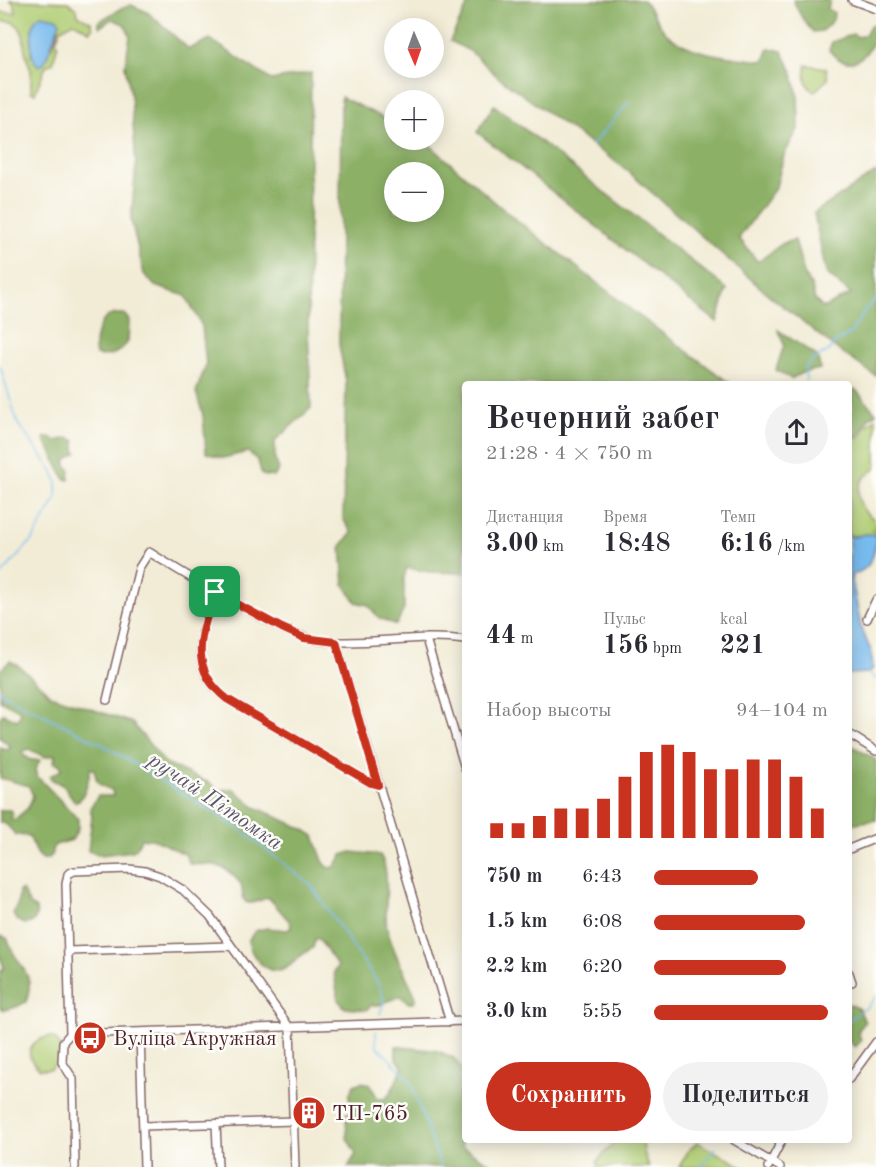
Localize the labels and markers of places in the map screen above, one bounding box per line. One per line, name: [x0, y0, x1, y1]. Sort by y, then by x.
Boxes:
pin: [189, 566, 240, 617]
bus stop icon: Вуліца Акружная: [72, 1020, 108, 1056]
place label: Вуліца Акружная: [113, 1029, 277, 1050]
building icon: ТП-765: [291, 1095, 327, 1131]
place label: ТП-765: [332, 1104, 408, 1125]

